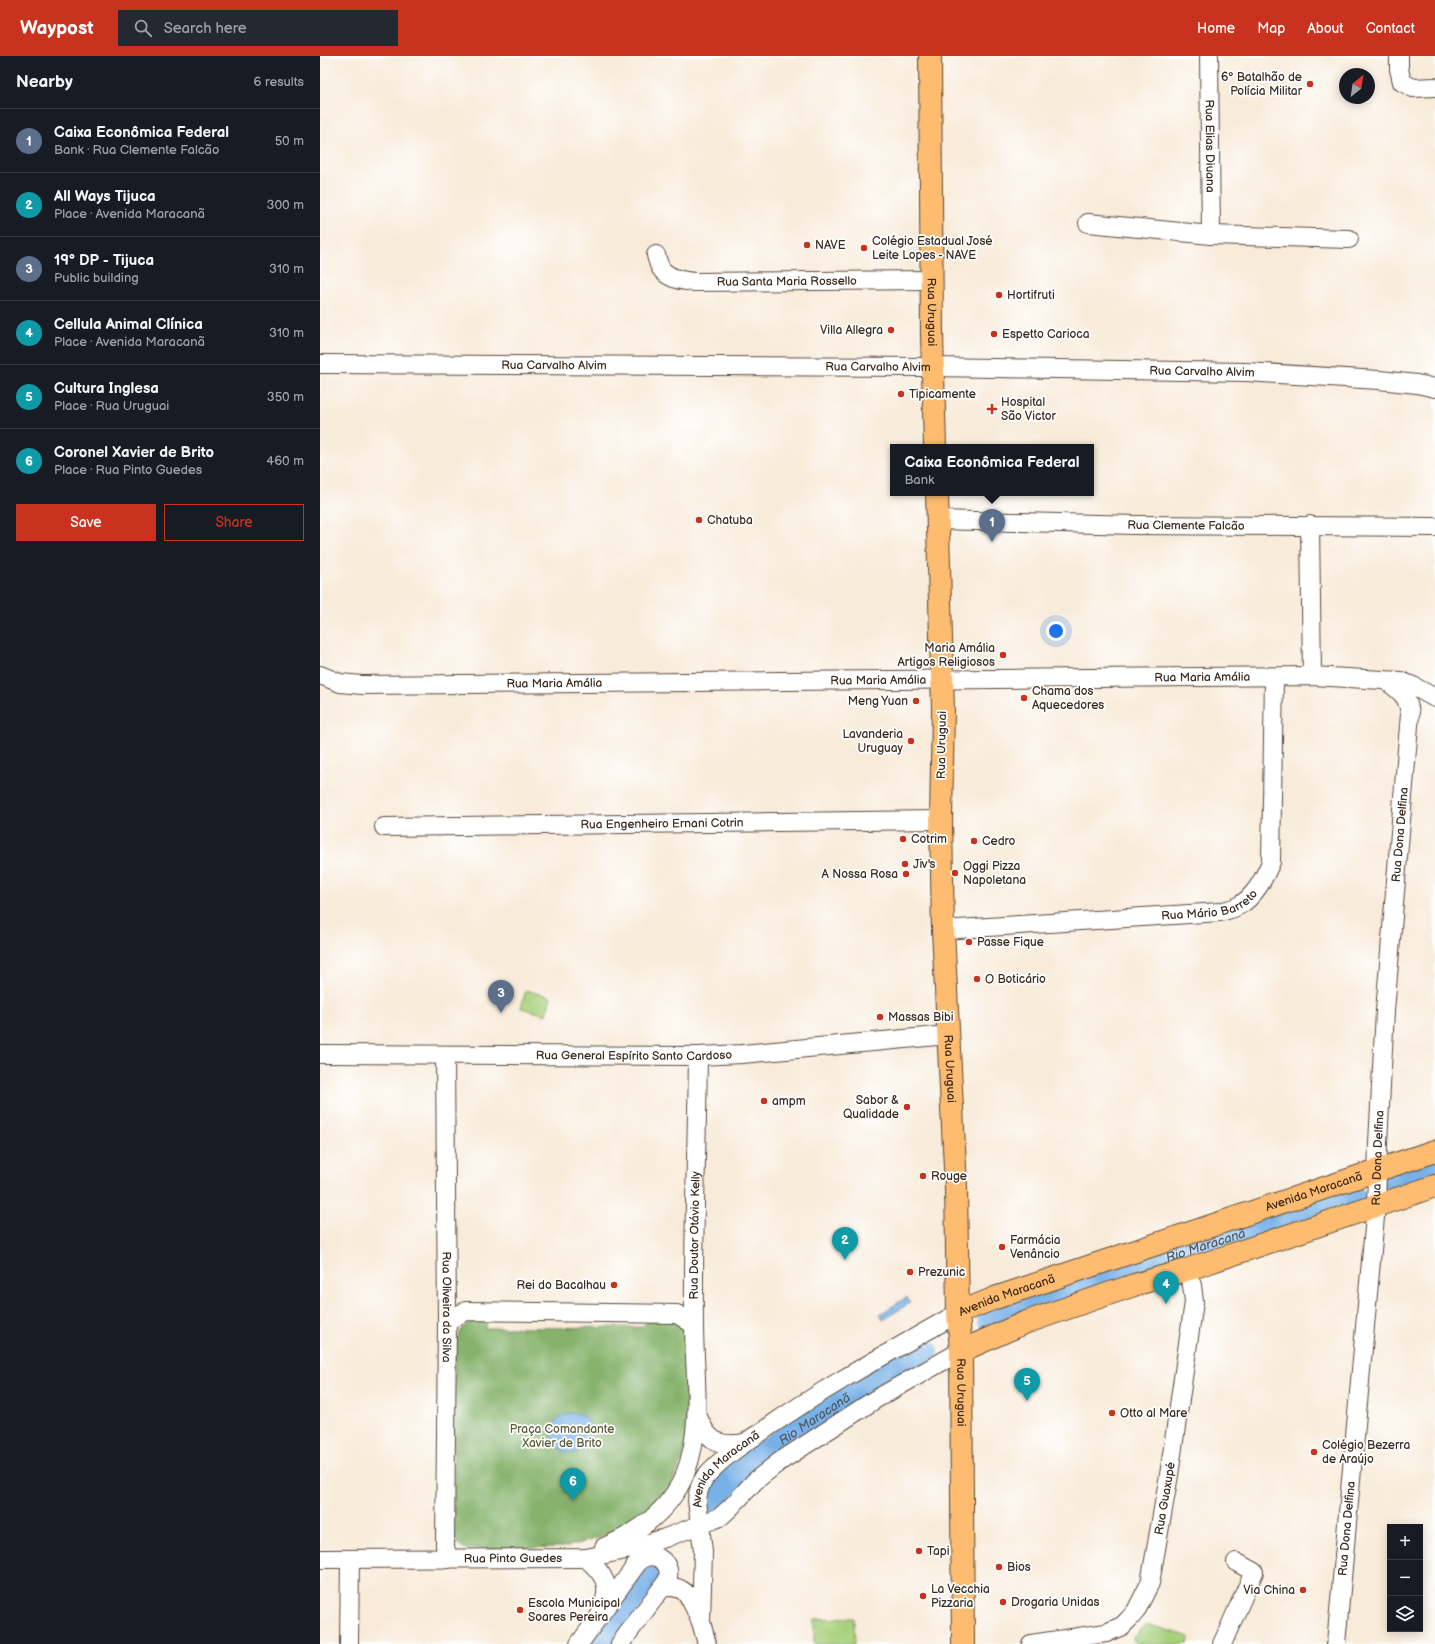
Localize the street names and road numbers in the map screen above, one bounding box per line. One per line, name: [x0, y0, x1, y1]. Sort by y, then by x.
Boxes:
street label: Rua Elias Diuana: [1202, 99, 1218, 193]
street label: Rua Santa Maria Rossello: [717, 273, 857, 289]
street label: Rua Uruguai: [924, 278, 940, 347]
street label: Rua Carvalho Alvim: [501, 357, 607, 373]
street label: Rua Carvalho Alvim: [825, 359, 931, 374]
street label: Rua Carvalho Alvim: [1149, 363, 1255, 380]
street label: Rua Clemente Falcão: [1127, 517, 1245, 533]
street label: Rua Maria Amália: [1154, 669, 1251, 685]
street label: Rua Maria Amália: [830, 672, 927, 688]
street label: Rua Maria Amália: [506, 675, 603, 691]
street label: Rua Uruguai: [934, 711, 950, 779]
street label: Rua Dona Delfina: [1388, 786, 1411, 883]
street label: Rua Engenheiro Ernani Cotrin: [580, 815, 744, 832]
street label: Rua Mário Barreto: [1161, 886, 1261, 923]
street label: Rua Uruguai: [941, 1034, 959, 1103]
street label: Rua General Espírito Santo Cardoso: [536, 1047, 733, 1064]
street label: Rua Dona Delfina: [1369, 1110, 1387, 1206]
street label: Avenida Maracanã: [1263, 1168, 1364, 1215]
street label: Rua Doutor Otávio Kelly: [686, 1170, 703, 1300]
street label: Rua Oliveira da Silva: [439, 1251, 455, 1363]
street label: Avenida Maracanã: [956, 1271, 1057, 1319]
street label: Rua Uruguai: [954, 1358, 969, 1427]
street label: Avenida Maracanã: [689, 1427, 763, 1509]
street label: Rua Guaxupé: [1151, 1461, 1178, 1536]
street label: Rua Dona Delfina: [1335, 1480, 1358, 1577]
street label: Rua Pinto Guedes: [464, 1551, 562, 1566]

